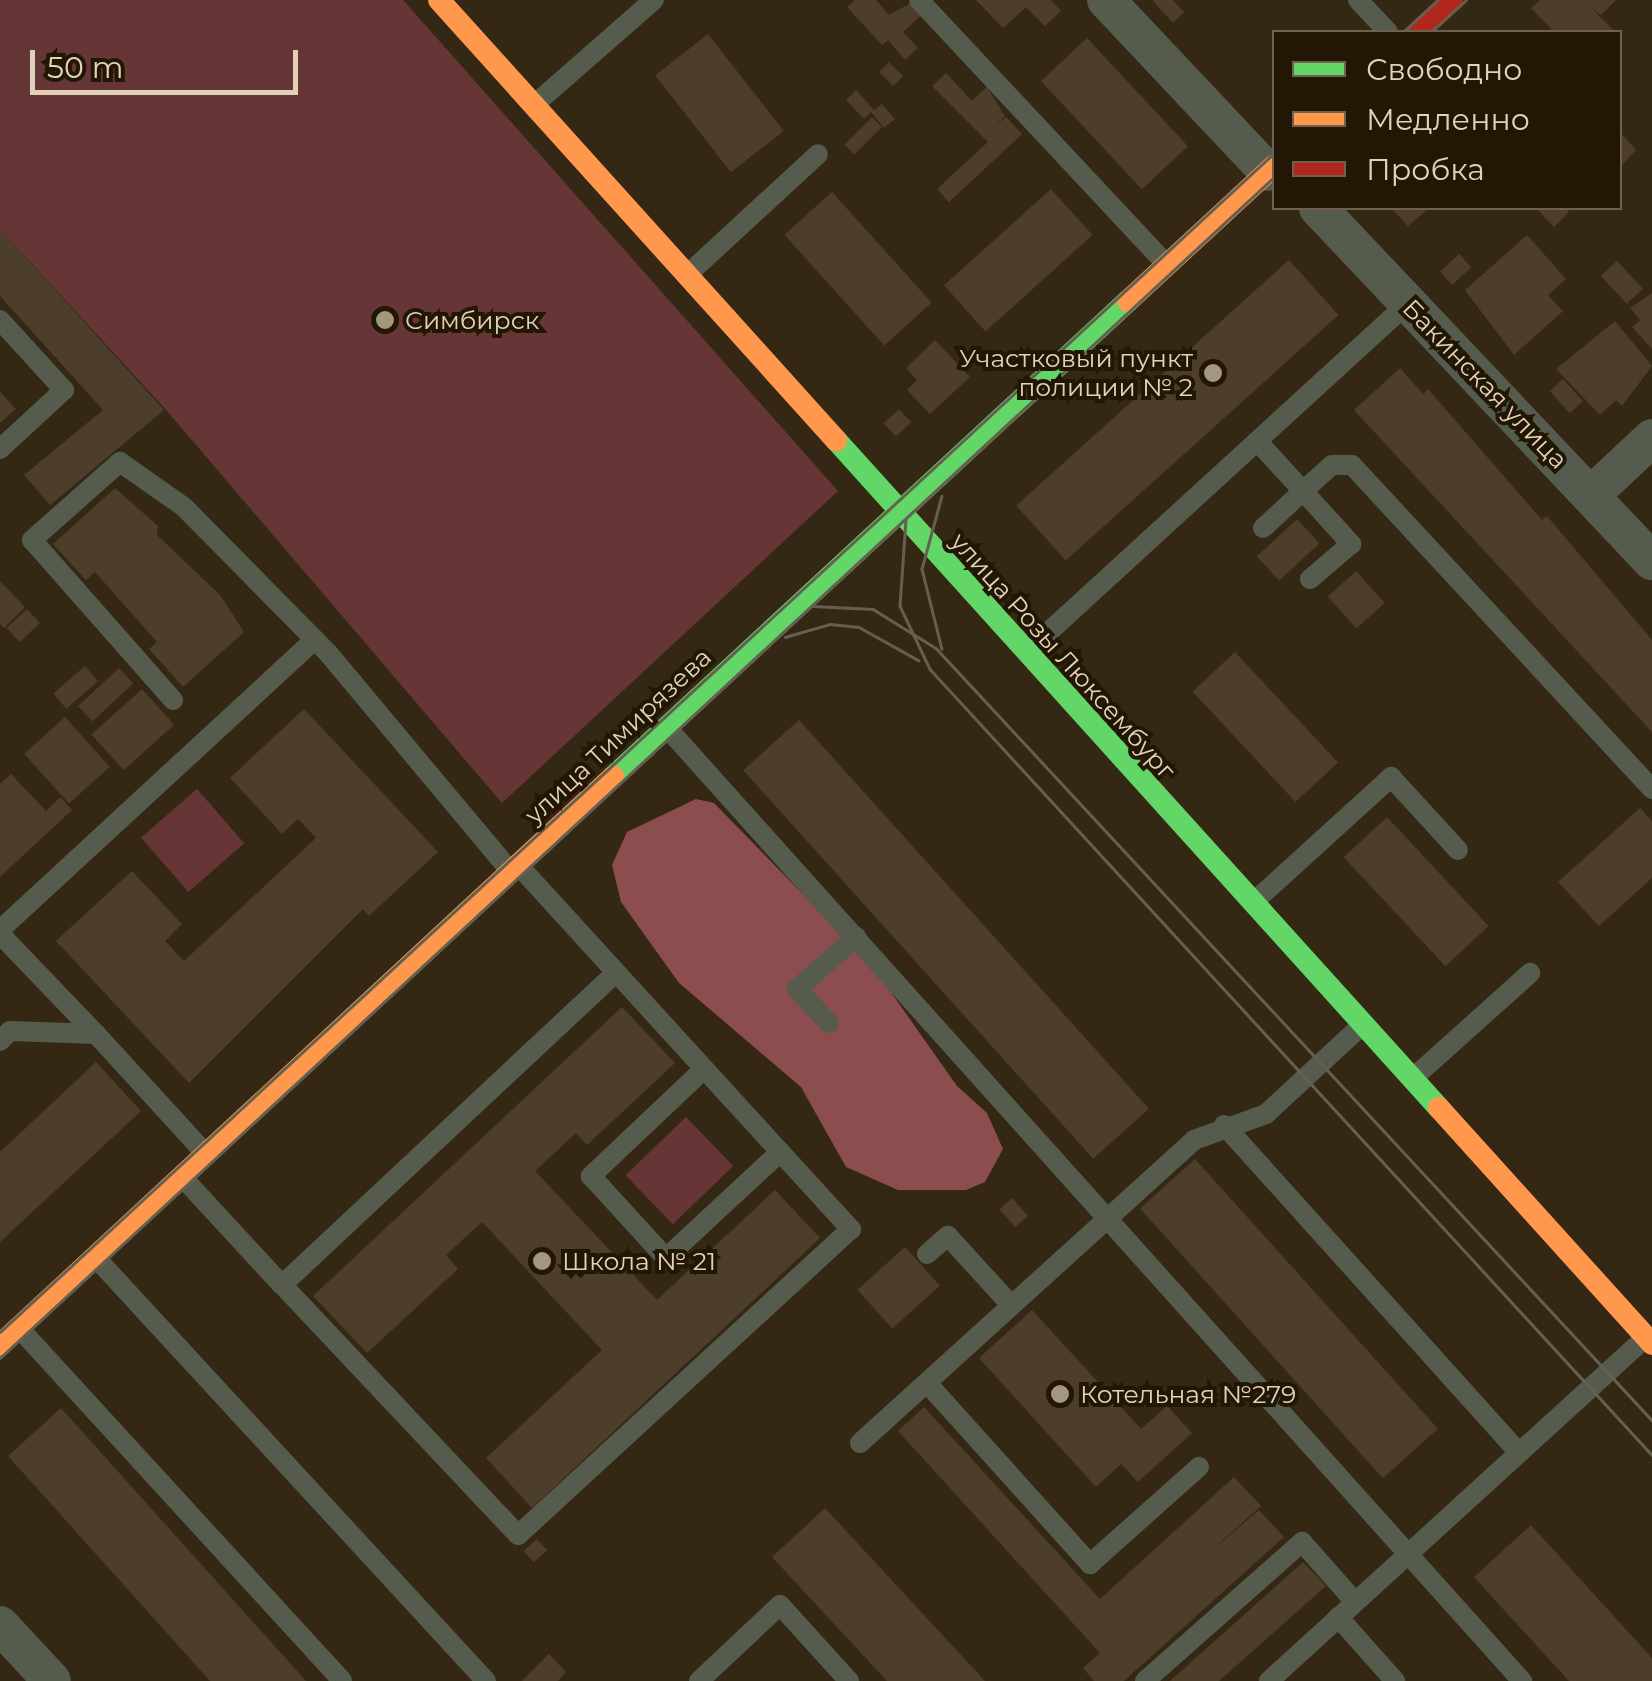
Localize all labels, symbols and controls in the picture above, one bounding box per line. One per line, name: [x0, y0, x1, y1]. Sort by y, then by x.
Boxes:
scale bar: [35, 30, 302, 92]
legend: [1272, 30, 1622, 210]
text: 50 m: [47, 49, 124, 86]
text: Свободно: [1366, 51, 1522, 88]
text: Медленно: [1366, 101, 1530, 138]
text: Пробка: [1366, 151, 1485, 188]
street label: Бакинская улица: [1396, 293, 1574, 475]
place label: Симбирск: [405, 305, 539, 335]
marker: Симбирск: [374, 309, 396, 331]
place label: Участковый пункт полиции № 2: [959, 344, 1193, 403]
marker: Участковый пункт полиции № 2: [1202, 362, 1224, 384]
street label: улица Розы Люксембург: [944, 527, 1182, 785]
street label: улица Тимирязева: [519, 642, 717, 830]
place label: Школа № 21: [562, 1246, 716, 1276]
marker: Школа № 21: [531, 1250, 553, 1272]
place label: Котельная №279: [1080, 1379, 1296, 1409]
marker: Котельная №279: [1049, 1383, 1071, 1405]

